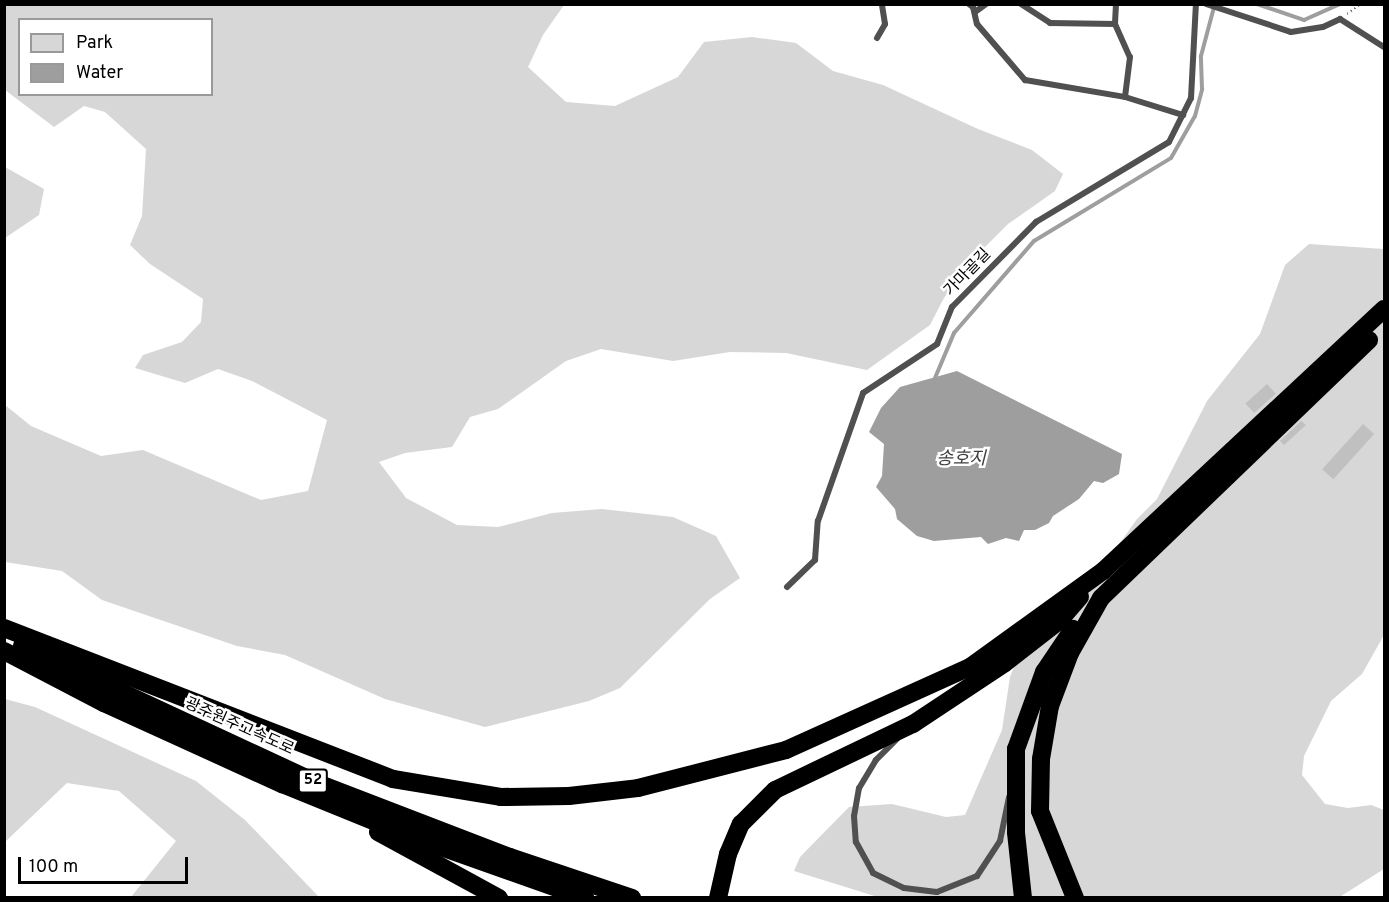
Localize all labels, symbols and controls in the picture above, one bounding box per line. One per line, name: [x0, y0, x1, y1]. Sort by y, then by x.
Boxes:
legend: [18, 18, 213, 96]
text: Park: [76, 32, 113, 55]
text: Water: [76, 62, 123, 85]
street label: 가마골길: [941, 245, 995, 301]
water label: 송호지: [936, 449, 986, 471]
street label: 광주원주고속도로: [181, 694, 297, 760]
road number: 52: [296, 769, 330, 793]
scale bar: [21, 845, 190, 883]
text: 100 m: [29, 856, 78, 879]

